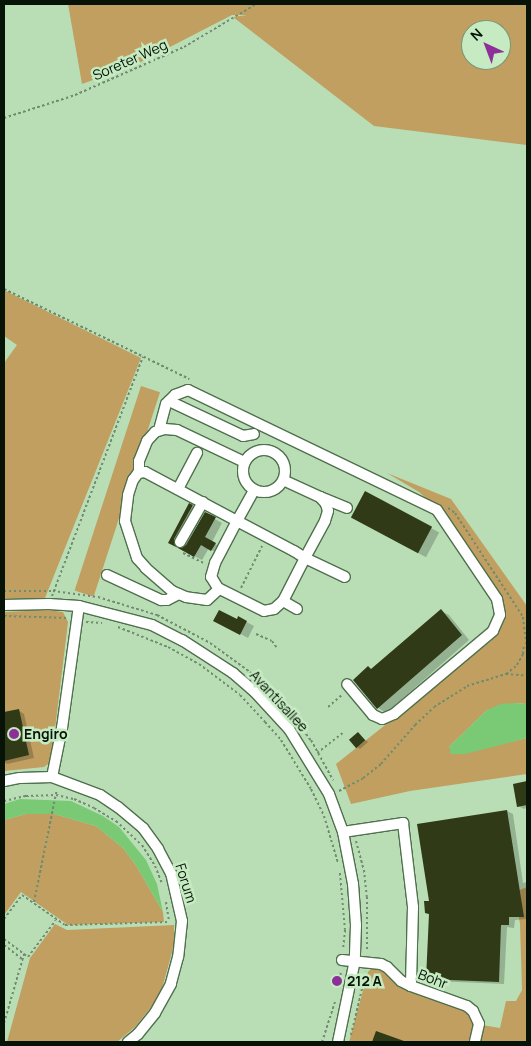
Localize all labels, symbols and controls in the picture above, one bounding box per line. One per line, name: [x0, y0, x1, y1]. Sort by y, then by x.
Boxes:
north arrow: [461, 20, 511, 70]
text: N: [466, 24, 486, 45]
street label: Soreter Weg: [90, 36, 170, 84]
street label: Avantisallee: [246, 667, 312, 735]
place label: Engiro: [24, 726, 68, 742]
marker: Engiro: [8, 728, 20, 740]
street label: Forum: [172, 861, 200, 905]
street label: Bohr: [416, 966, 450, 992]
place label: 212 A: [347, 973, 382, 989]
marker: 212 A: [331, 975, 343, 987]

